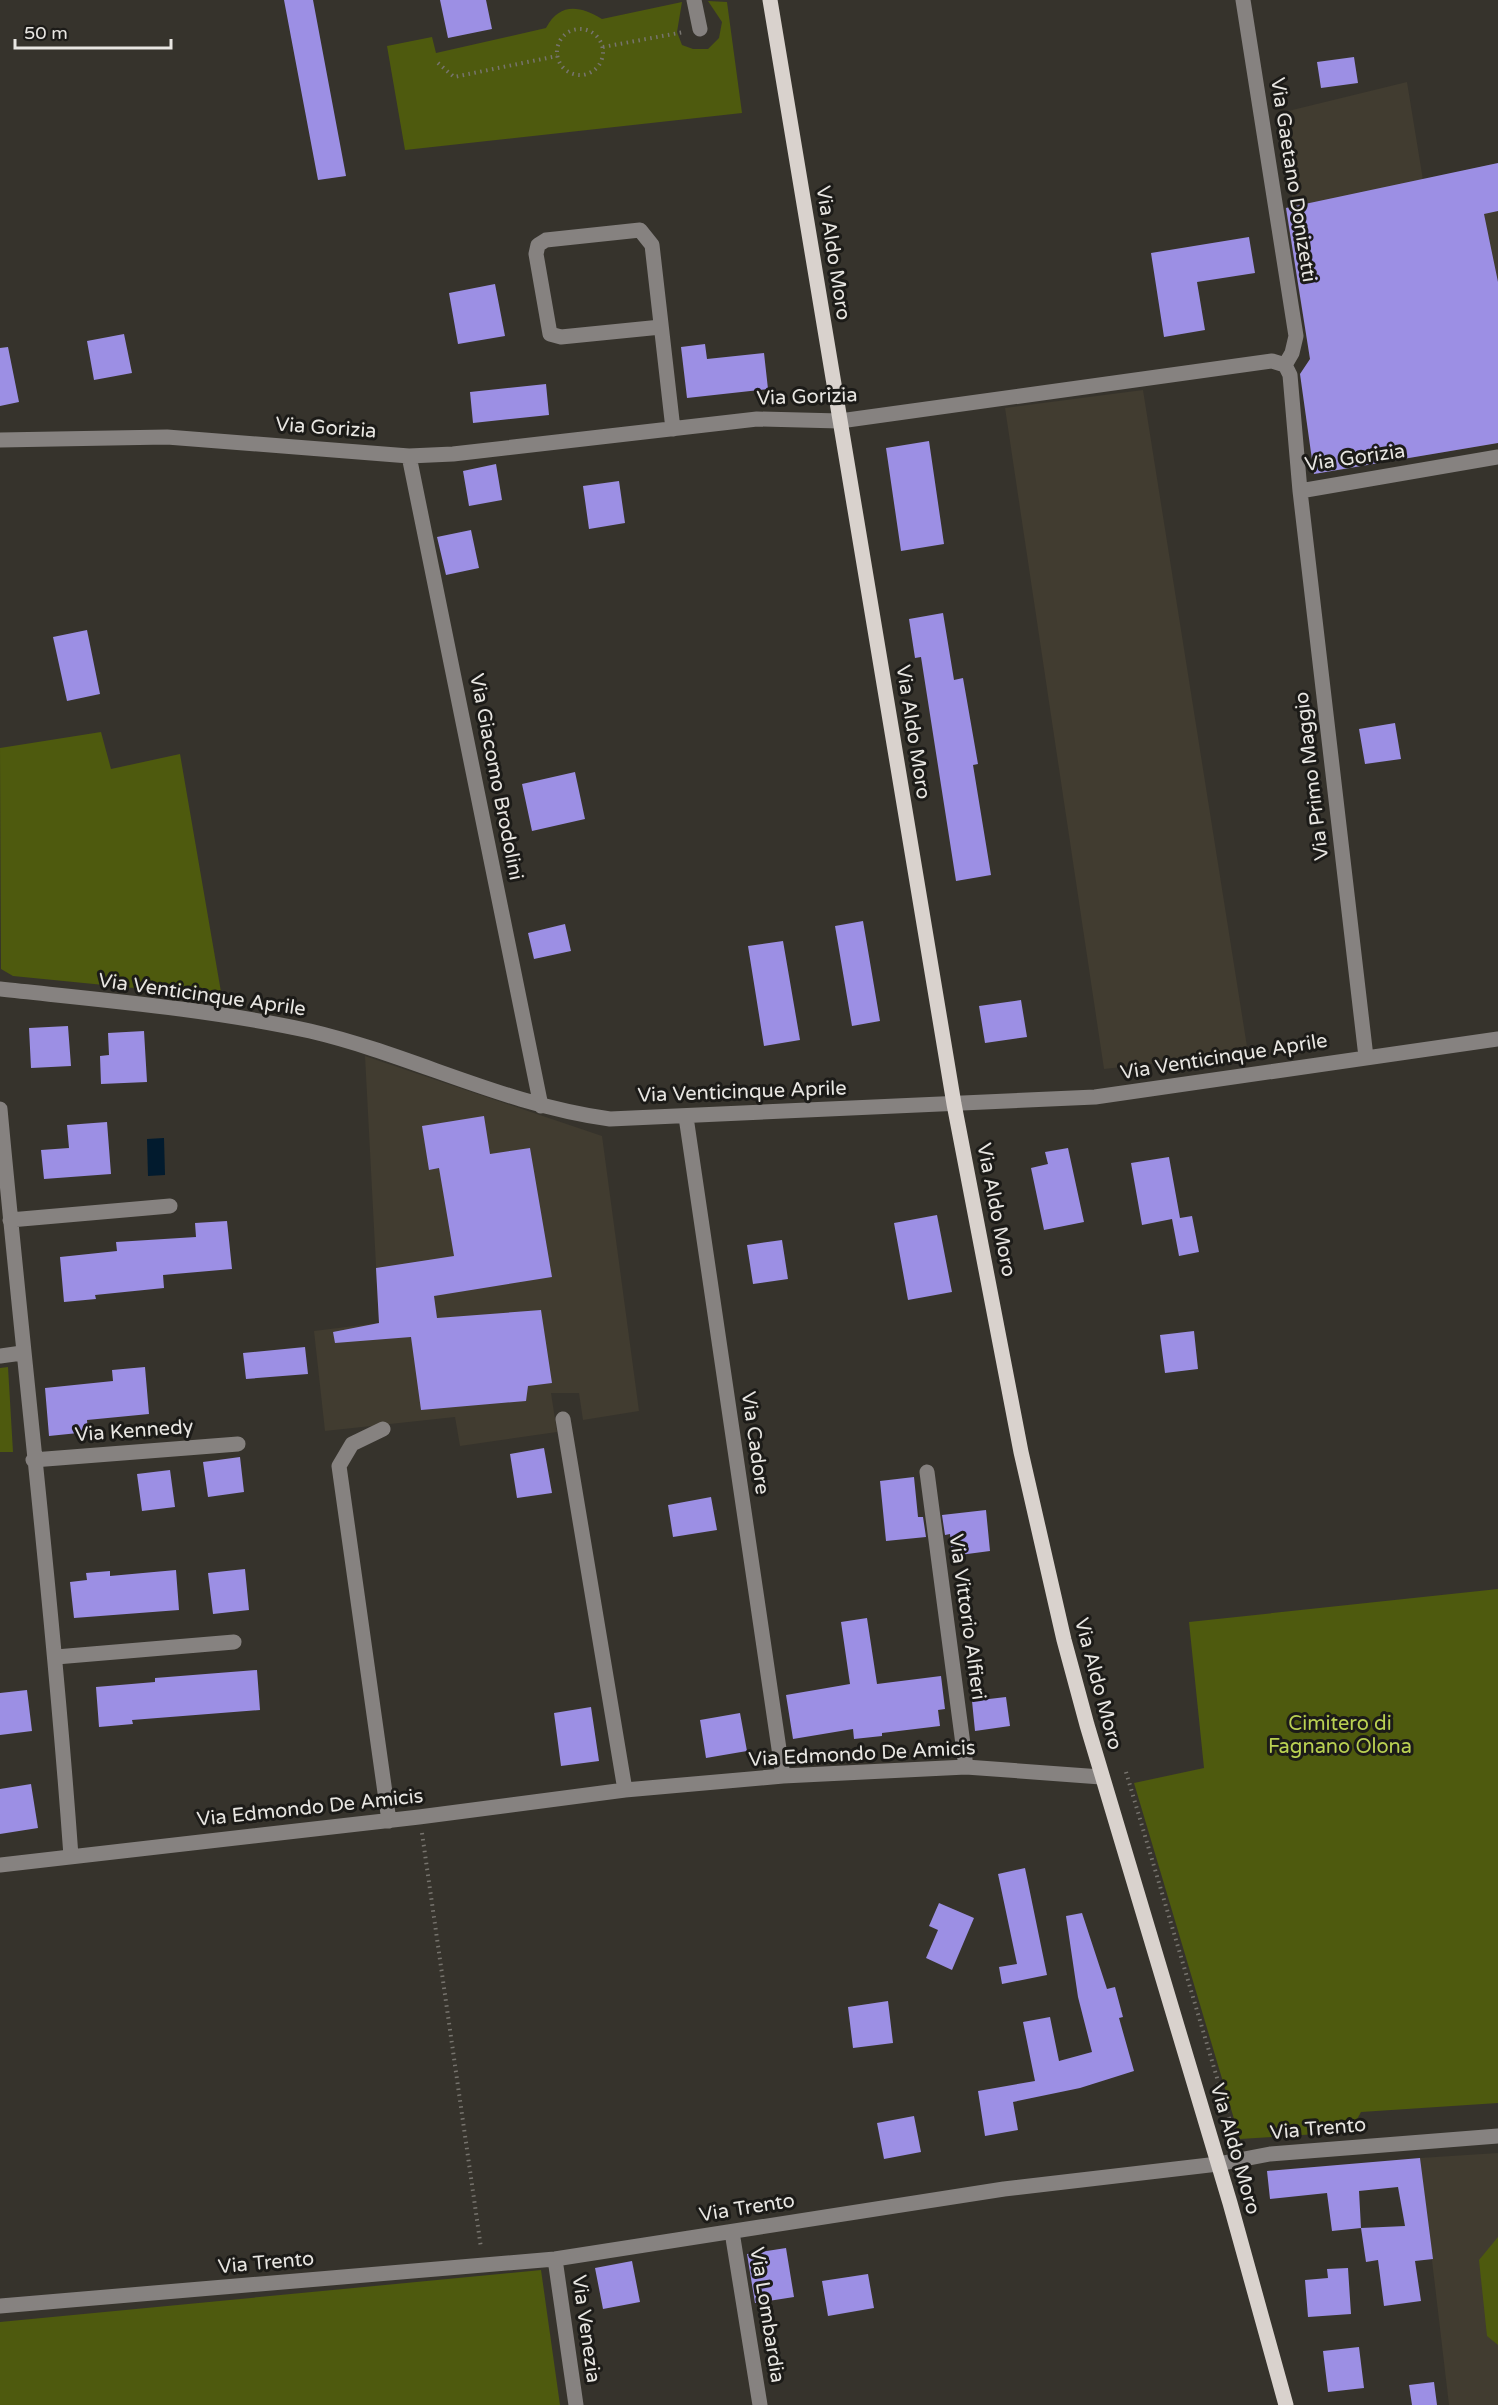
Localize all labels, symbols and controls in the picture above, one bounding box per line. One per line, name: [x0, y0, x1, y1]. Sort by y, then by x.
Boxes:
scale bar: [15, 12, 171, 50]
text: 50 m: [24, 22, 68, 44]
street label: Via Gaetano Donizetti: [1265, 76, 1321, 284]
street label: Via Aldo Moro: [811, 184, 855, 322]
street label: Via Gorizia: [756, 383, 858, 411]
street label: Via Gorizia: [275, 412, 377, 444]
street label: Via Gorizia: [1303, 439, 1407, 477]
street label: Via Aldo Moro: [891, 663, 935, 801]
street label: Via Giacomo Brodolini: [464, 672, 528, 882]
street label: Via Primo Maggio: [1290, 690, 1334, 862]
street label: Via Venticinque Aprile: [97, 969, 307, 1021]
street label: Via Venticinque Aprile: [1119, 1029, 1329, 1085]
street label: Via Venticinque Aprile: [637, 1076, 847, 1108]
street label: Via Aldo Moro: [971, 1141, 1021, 1279]
street label: Via Cadore: [736, 1390, 774, 1496]
street label: Via Kennedy: [74, 1415, 194, 1447]
street label: Via Vittorio Alfieri: [943, 1532, 991, 1702]
street label: Via Aldo Moro: [1069, 1615, 1127, 1753]
park label: Cimitero di Fagnano Olona: [1268, 1712, 1412, 1759]
street label: Via Edmondo De Amicis: [748, 1736, 976, 1772]
street label: Via Edmondo De Amicis: [196, 1784, 424, 1832]
street label: Via Aldo Moro: [1205, 2081, 1265, 2217]
street label: Via Trento: [1269, 2113, 1367, 2145]
street label: Via Trento: [698, 2189, 796, 2227]
street label: Via Lombardia: [744, 2245, 790, 2385]
street label: Via Trento: [217, 2247, 315, 2279]
street label: Via Venezia: [567, 2273, 605, 2385]

